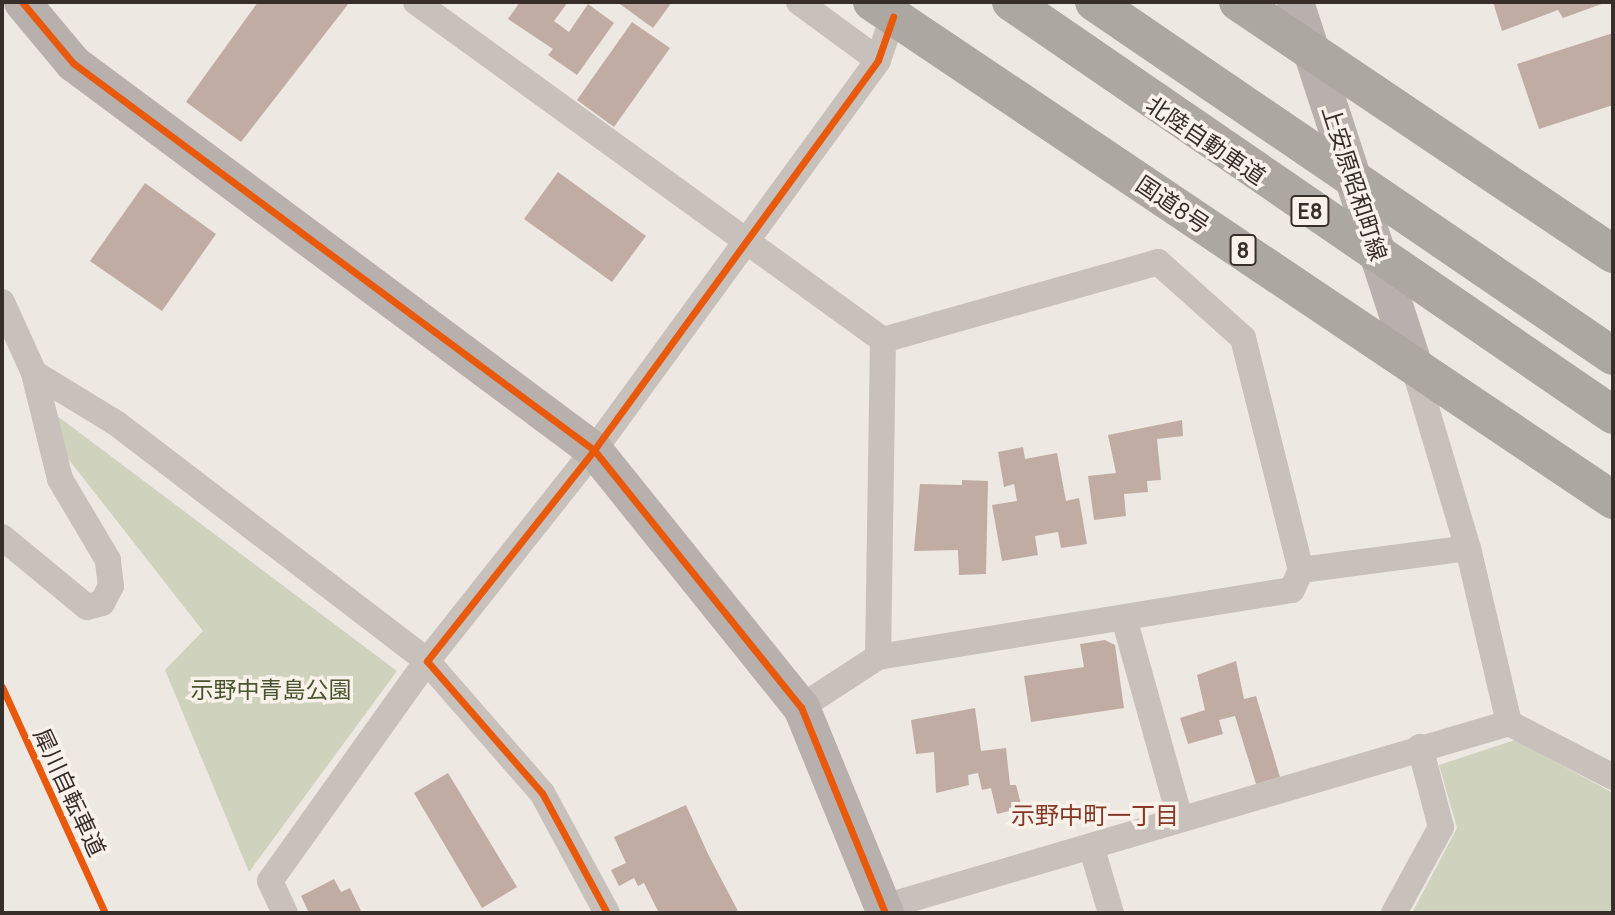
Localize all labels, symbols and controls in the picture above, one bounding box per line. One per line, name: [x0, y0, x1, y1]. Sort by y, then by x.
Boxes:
street label: 北陸自動車道: [1141, 90, 1271, 190]
street label: 上安原昭和町線: [1317, 102, 1393, 264]
street label: 国道8号: [1131, 170, 1215, 238]
road number: E8: [1289, 194, 1331, 228]
road number: 8: [1229, 232, 1257, 268]
park label: 示野中青島公園: [191, 675, 351, 703]
street label: 犀川自転車道: [28, 724, 112, 860]
district label: 示野中町一丁目: [1011, 801, 1179, 829]

